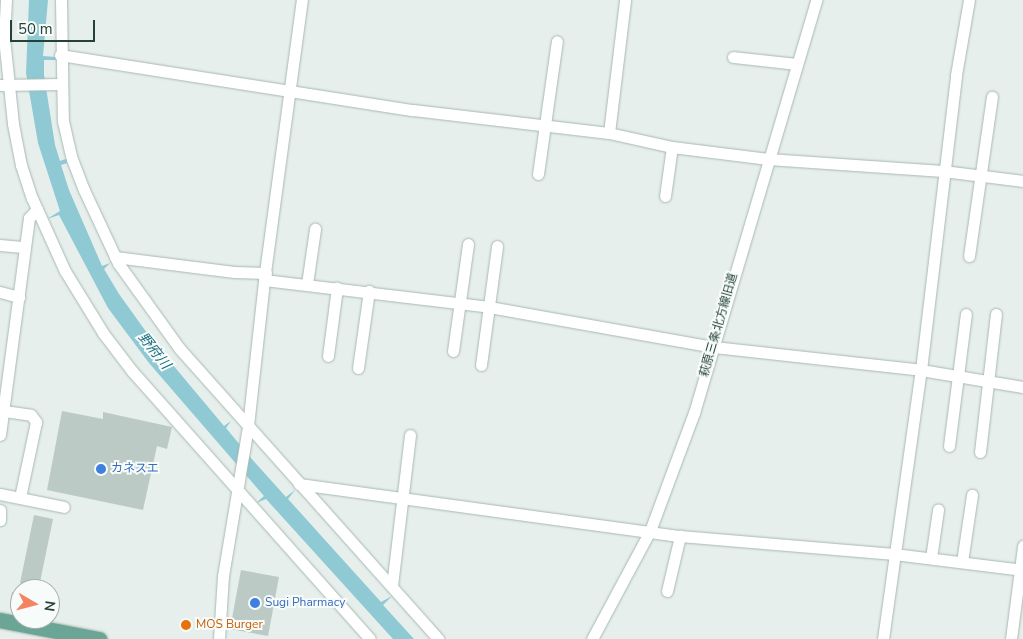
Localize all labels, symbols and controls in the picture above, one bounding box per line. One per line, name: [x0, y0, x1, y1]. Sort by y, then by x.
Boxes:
scale bar: [12, 10, 98, 42]
text: 50 m: [18, 19, 53, 39]
street label: 萩原三条北方線旧道: [697, 271, 741, 379]
water label: 野府川: [134, 329, 174, 373]
place label: カネスエ: [111, 462, 159, 476]
marker: カネスエ: [95, 463, 107, 475]
north arrow: [10, 579, 60, 629]
place label: Sugi Pharmacy: [265, 596, 345, 610]
marker: Sugi Pharmacy: [249, 597, 261, 609]
text: N: [39, 599, 59, 613]
place label: MOS Burger: [196, 618, 263, 632]
marker: MOS Burger: [180, 619, 192, 631]

